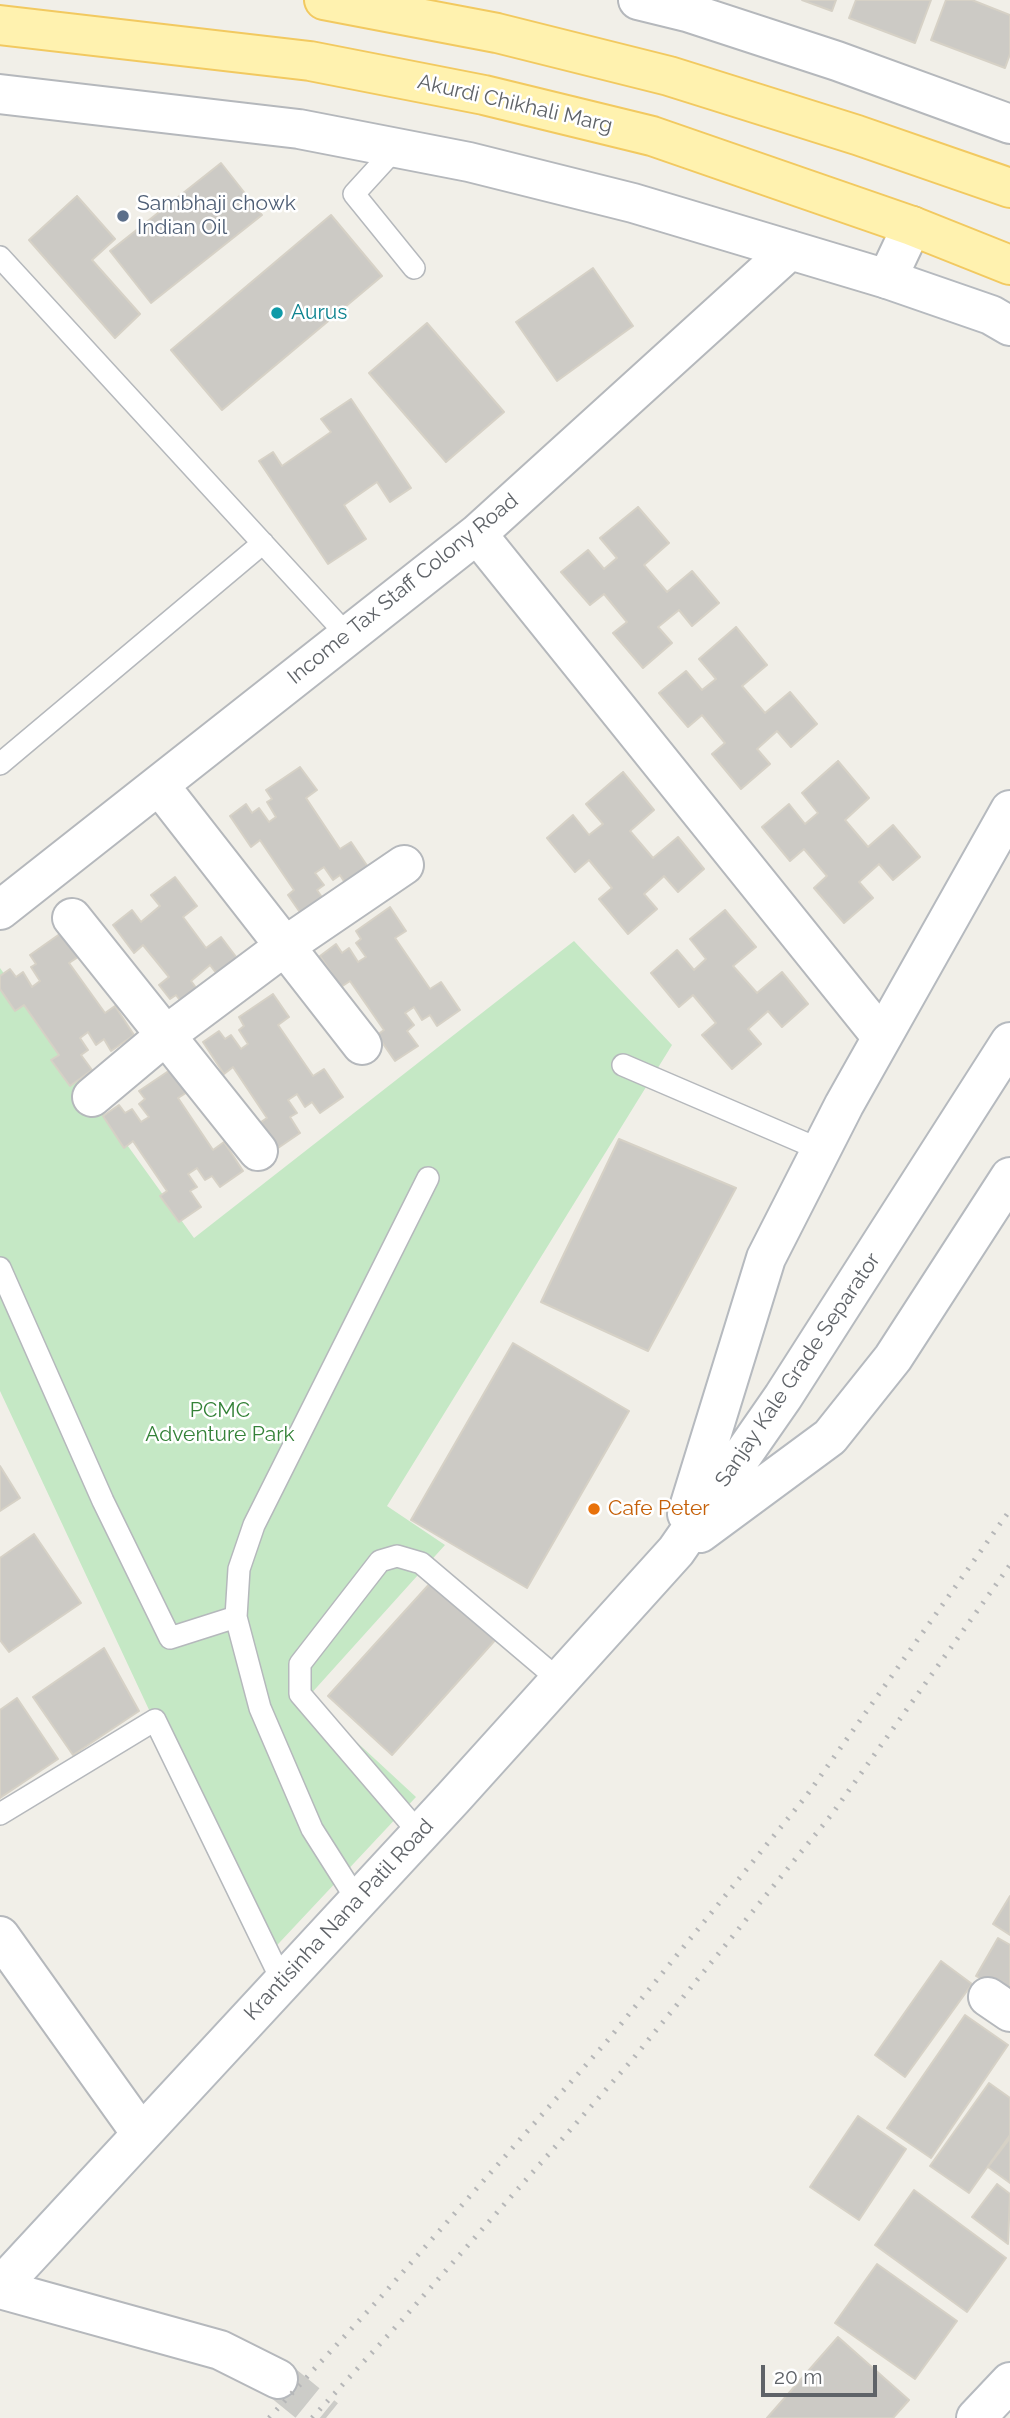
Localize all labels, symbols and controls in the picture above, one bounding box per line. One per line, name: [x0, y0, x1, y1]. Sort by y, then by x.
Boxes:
street label: Akurdi Chikhali Marg: [415, 69, 615, 139]
place label: Sambhaji chowk Indian Oil: [137, 191, 296, 241]
marker: Sambhaji chowk Indian Oil: [115, 208, 131, 224]
place label: Aurus: [291, 300, 347, 326]
marker: Aurus: [269, 305, 285, 321]
street label: Income Tax Staff Colony Road: [283, 488, 523, 690]
street label: Sanjay Kale Grade Separator: [710, 1248, 886, 1492]
park label: PCMC Adventure Park: [145, 1398, 295, 1448]
place label: Cafe Peter: [608, 1496, 710, 1522]
marker: Cafe Peter: [586, 1501, 602, 1517]
street label: Krantisinha Nana Patil Road: [239, 1814, 439, 2026]
scale bar: [765, 2352, 880, 2396]
text: 20 m: [774, 2364, 822, 2389]

